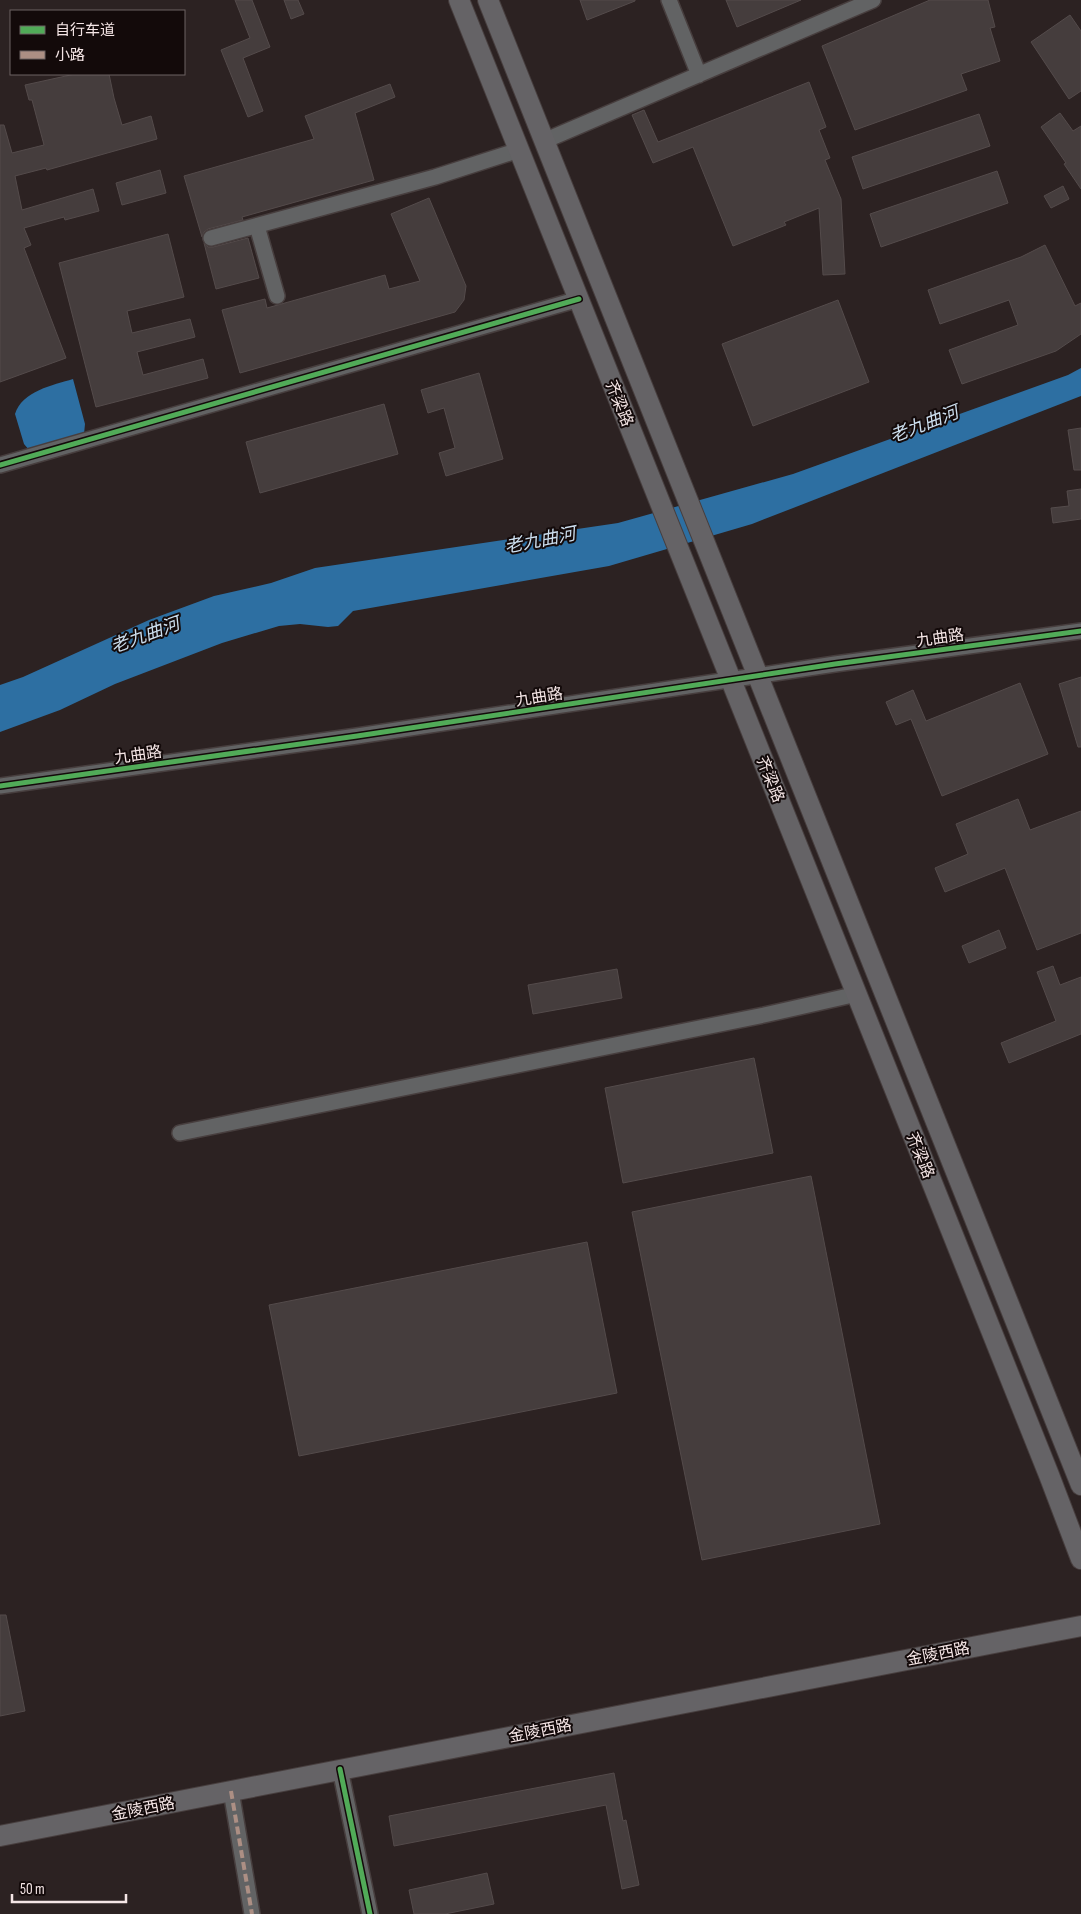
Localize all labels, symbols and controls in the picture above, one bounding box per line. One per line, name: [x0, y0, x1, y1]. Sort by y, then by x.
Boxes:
legend: [10, 10, 185, 75]
text: 自行车道: [55, 21, 115, 40]
text: 小路: [55, 46, 85, 65]
street label: 齐梁路: [601, 378, 636, 429]
water label: 老九曲河: [887, 401, 964, 447]
water label: 老九曲河: [503, 523, 580, 558]
water label: 老九曲河: [108, 612, 185, 658]
street label: 九曲路: [915, 626, 965, 651]
street label: 九曲路: [514, 684, 564, 711]
street label: 九曲路: [113, 743, 163, 768]
street label: 齐梁路: [752, 754, 787, 805]
street label: 齐梁路: [902, 1130, 937, 1181]
street label: 金陵西路: [905, 1639, 972, 1670]
street label: 金陵西路: [507, 1716, 574, 1747]
street label: 金陵西路: [110, 1794, 177, 1825]
scale bar: [12, 1872, 126, 1904]
text: 50 m: [20, 1880, 45, 1899]

